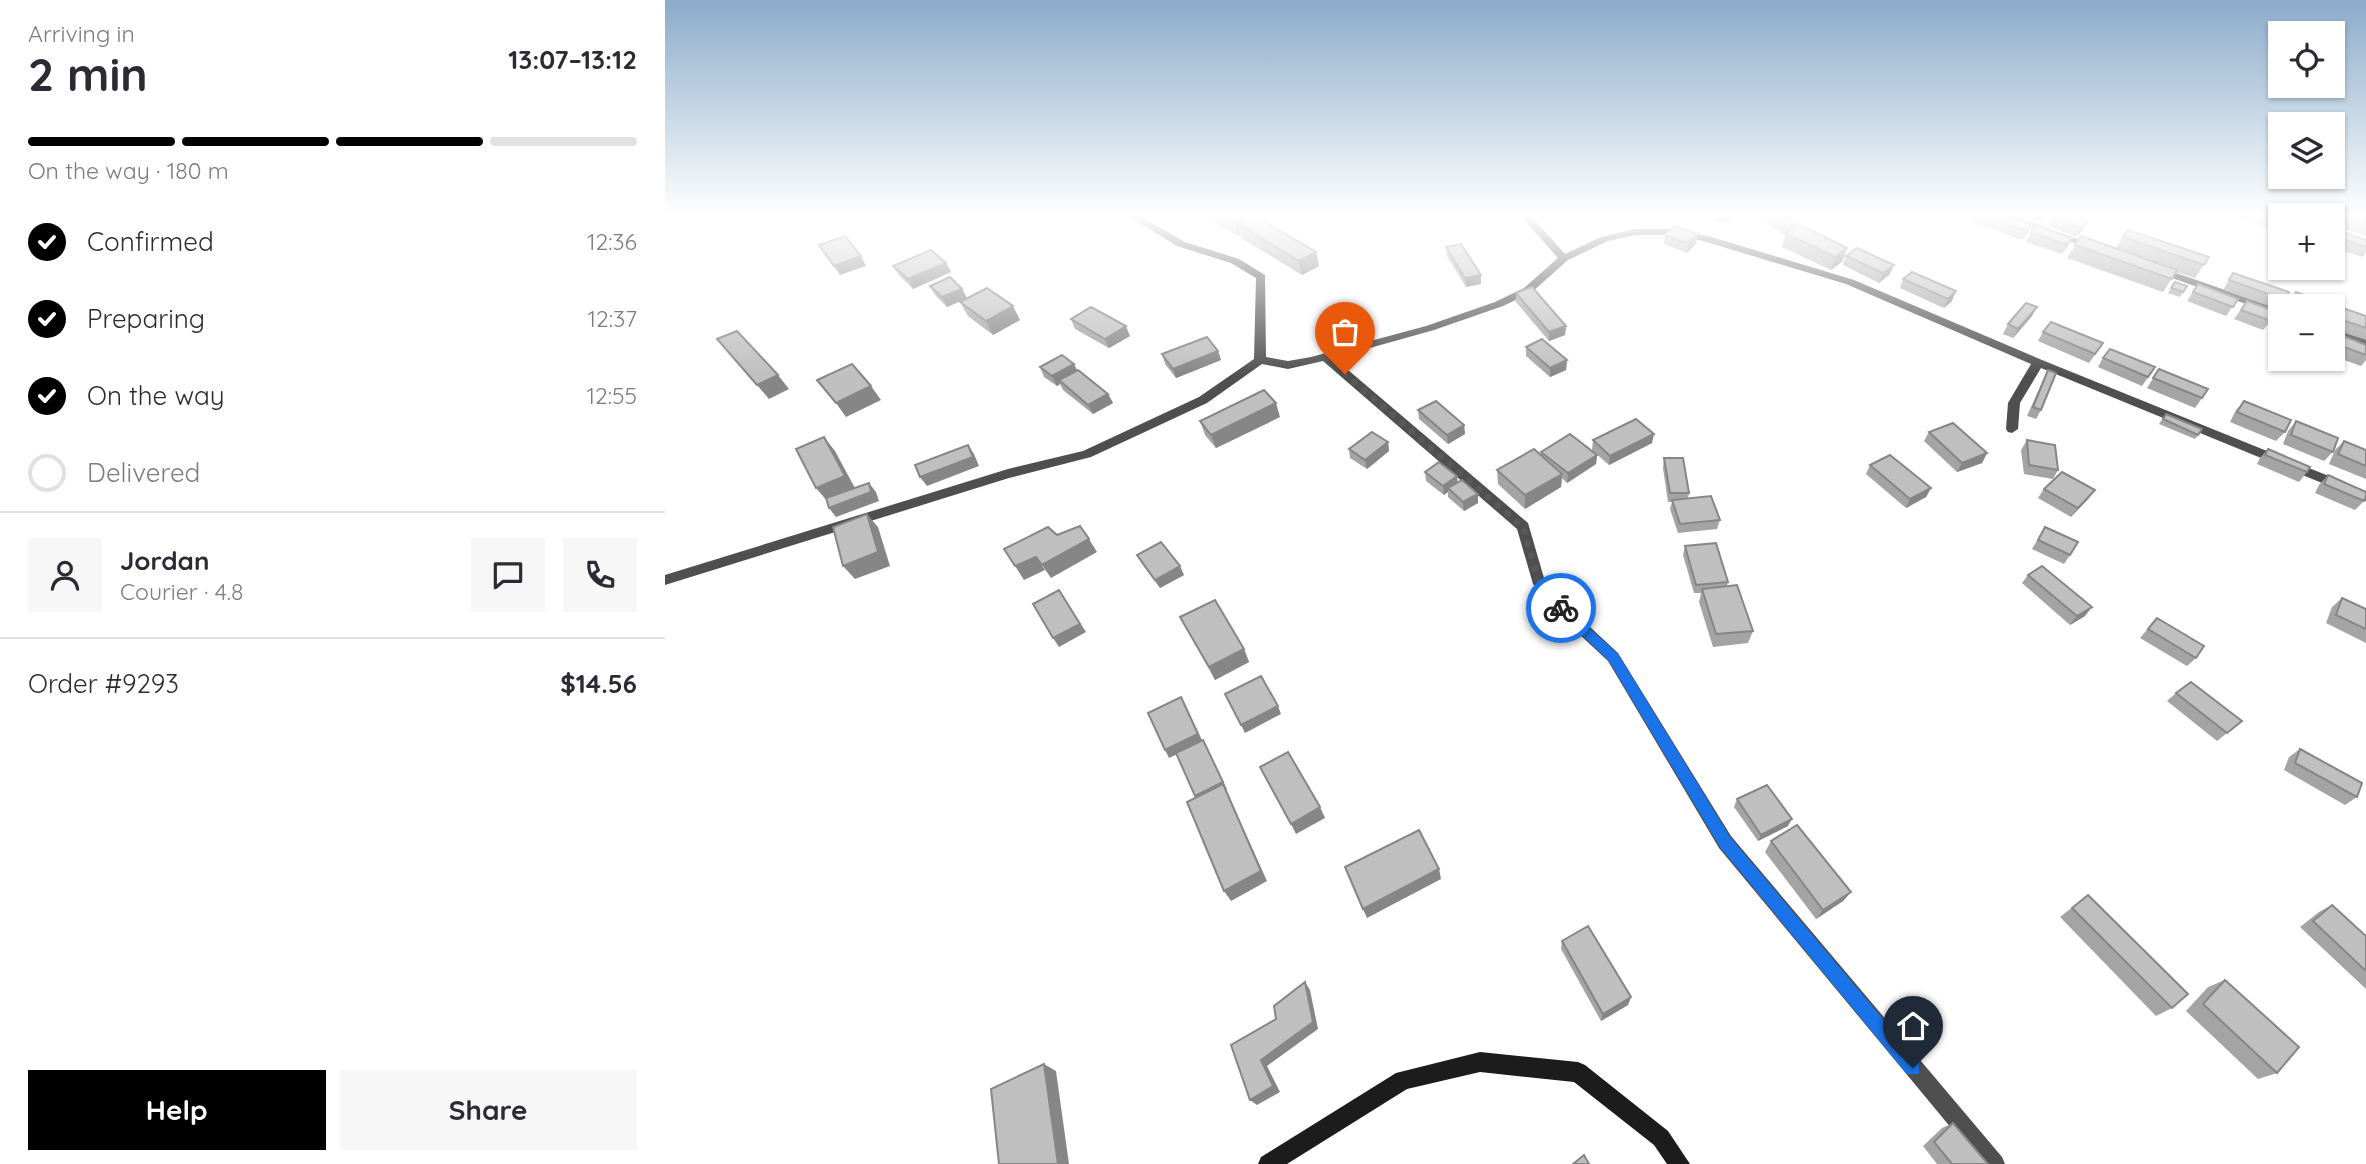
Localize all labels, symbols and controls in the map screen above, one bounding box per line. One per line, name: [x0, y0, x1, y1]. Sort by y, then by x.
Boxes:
text: Arriving in: [28, 19, 135, 48]
map controls: [2268, 21, 2345, 371]
button: locate: [2268, 21, 2345, 98]
text: 13:07–13:12: [508, 43, 637, 76]
text: 2 min: [28, 45, 148, 103]
button: layers: [2268, 112, 2345, 189]
text: On the way · 180 m: [28, 156, 229, 185]
button: +: [2268, 203, 2345, 280]
icon: check: [28, 223, 66, 261]
text: Confirmed: [87, 225, 214, 258]
text: 12:36: [587, 227, 637, 256]
button: −: [2268, 294, 2345, 371]
icon: check: [28, 300, 66, 338]
text: Preparing: [87, 302, 205, 335]
pin: [1315, 302, 1375, 374]
text: 12:37: [588, 304, 637, 333]
icon: bag: [1326, 313, 1364, 351]
icon: check: [28, 377, 66, 415]
text: On the way: [87, 379, 225, 412]
text: 12:55: [586, 381, 637, 410]
text: Delivered: [87, 456, 200, 489]
button: person: [28, 538, 102, 612]
button: chat: [471, 538, 545, 612]
button: phone: [563, 538, 637, 612]
text: Jordan: [120, 544, 209, 577]
courier: [1526, 573, 1596, 643]
text: Courier · 4.8: [120, 577, 243, 606]
icon: bike: [1542, 589, 1580, 627]
text: Order #9293: [28, 667, 179, 700]
text: $14.56: [560, 667, 637, 700]
pin: [1883, 996, 1943, 1068]
icon: home: [1894, 1007, 1932, 1045]
button: Help: [28, 1070, 326, 1150]
button: Share: [340, 1070, 637, 1150]

